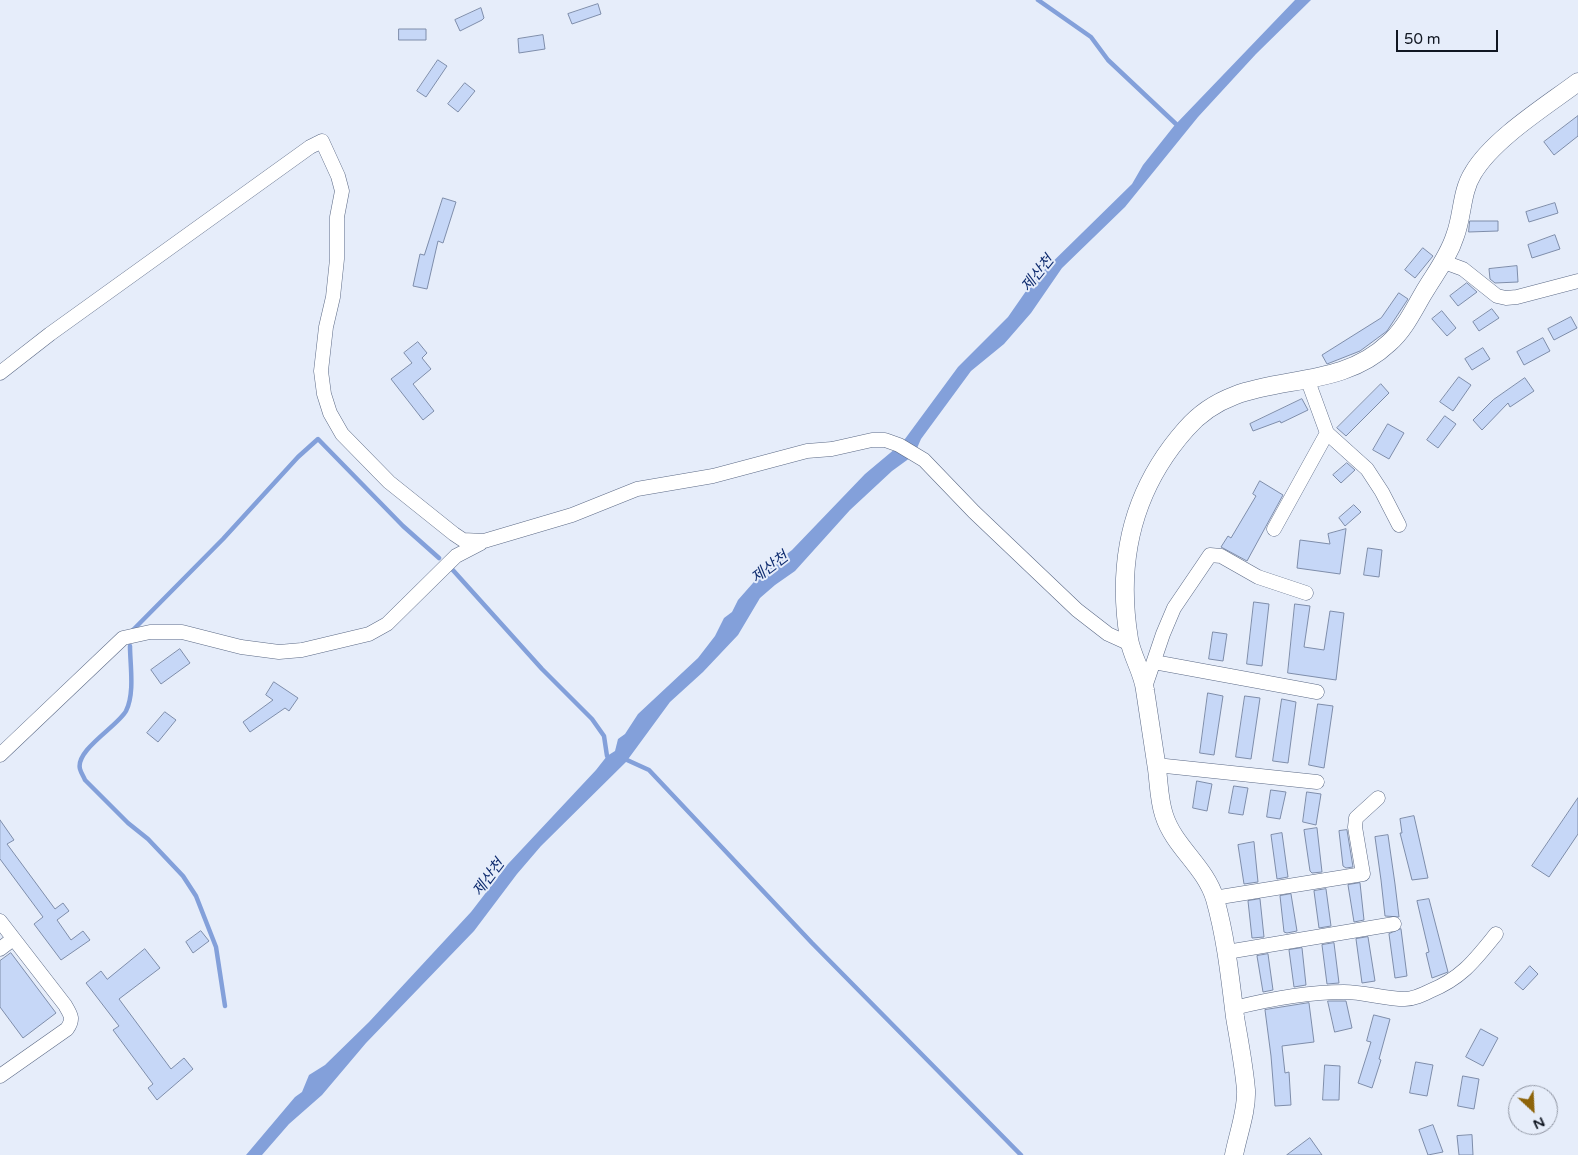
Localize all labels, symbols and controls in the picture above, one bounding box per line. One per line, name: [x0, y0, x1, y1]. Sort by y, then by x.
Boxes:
scale bar: [1398, 20, 1500, 52]
text: 50 m: [1404, 30, 1441, 48]
water label: 제산천: [1018, 252, 1058, 296]
water label: 제산천: [748, 548, 792, 588]
water label: 제산천: [469, 856, 509, 900]
north arrow: [1508, 1085, 1558, 1135]
text: N: [1530, 1113, 1548, 1133]

